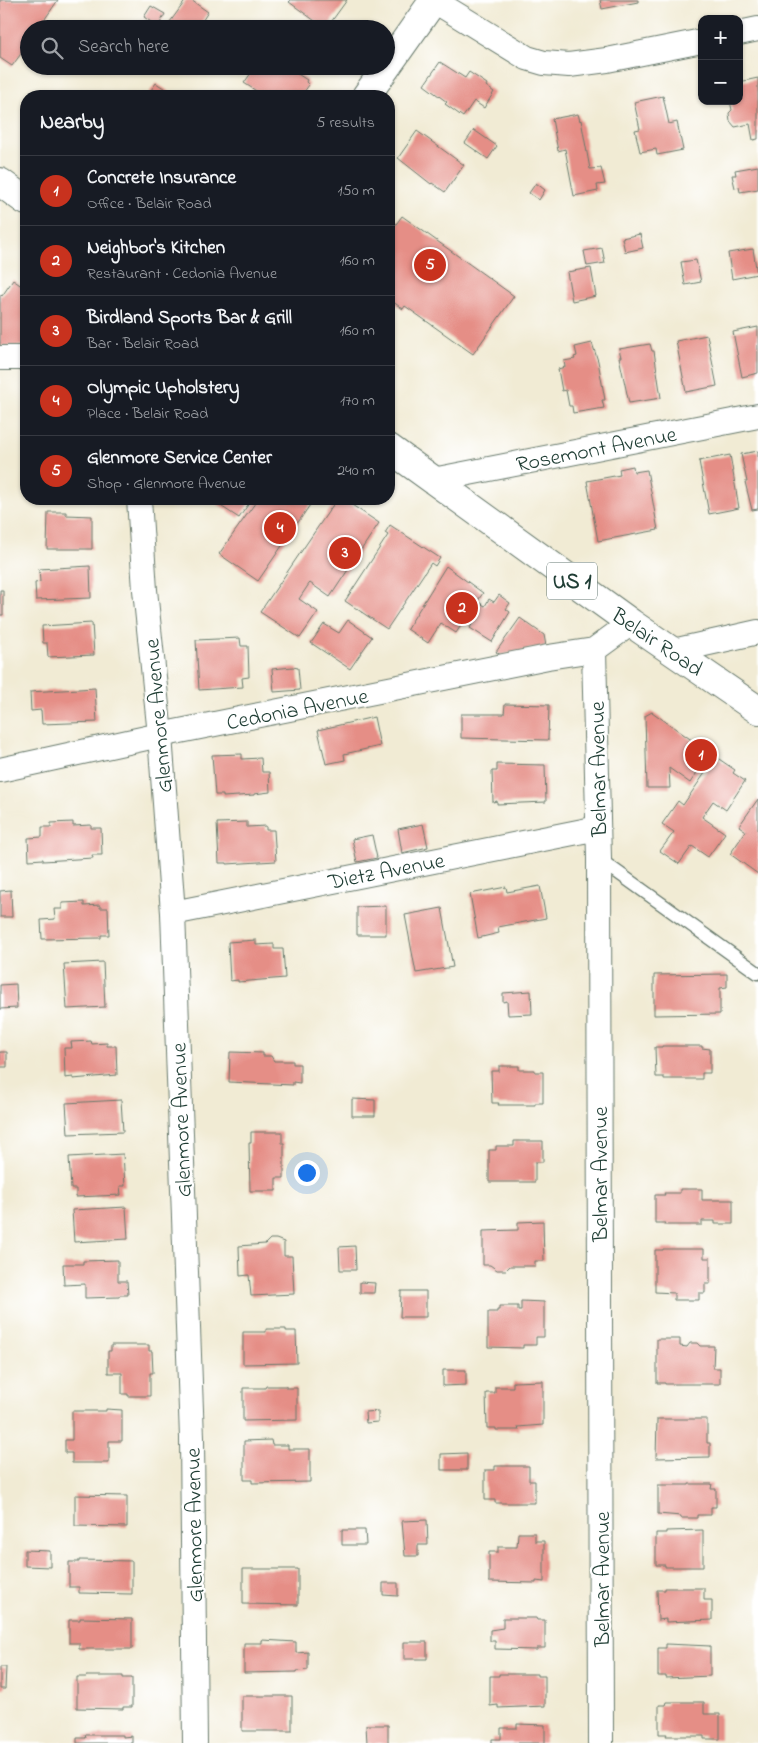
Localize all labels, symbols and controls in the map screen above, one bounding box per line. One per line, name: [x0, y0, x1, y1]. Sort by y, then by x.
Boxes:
map controls: [698, 15, 743, 105]
button: +: [698, 15, 743, 60]
search box: [20, 20, 395, 75]
icon: search: [38, 34, 66, 62]
text: Search here: [78, 34, 169, 61]
button: −: [698, 60, 743, 105]
text: Nearby: [40, 108, 104, 138]
text: 5 results: [316, 111, 375, 135]
text: Concrete Insurance: [87, 165, 236, 192]
text: 1: [53, 179, 59, 203]
text: 150 m: [337, 179, 375, 203]
text: Office · Belair Road: [87, 192, 211, 216]
text: Neighbor's Kitchen: [87, 235, 225, 262]
pin: 5: [414, 246, 446, 284]
text: 2: [52, 249, 60, 273]
text: 160 m: [340, 249, 375, 273]
text: Restaurant · Cedonia Avenue: [87, 262, 277, 286]
text: Birdland Sports Bar & Grill: [87, 305, 292, 332]
text: 3: [53, 319, 59, 343]
text: 160 m: [340, 319, 375, 343]
text: Bar · Belair Road: [87, 332, 199, 356]
text: Olympic Upholstery: [87, 375, 239, 402]
text: 4: [53, 389, 59, 413]
text: 170 m: [340, 389, 375, 413]
text: Place · Belair Road: [87, 402, 208, 426]
street label: Rosemont Avenue: [514, 420, 680, 482]
text: Glenmore Service Center: [87, 445, 272, 472]
text: 5: [51, 459, 61, 483]
text: 240 m: [337, 459, 375, 483]
text: Shop · Glenmore Avenue: [87, 472, 246, 496]
pin: 4: [264, 509, 296, 547]
pin: 3: [329, 534, 361, 572]
road number: US 1: [547, 562, 597, 600]
pin: 2: [446, 589, 478, 627]
street label: Belair Road: [603, 600, 709, 686]
street label: Glenmore Avenue: [137, 637, 183, 794]
street label: Cedonia Avenue: [224, 682, 371, 740]
street label: Belmar Avenue: [583, 701, 617, 838]
pin: 1: [685, 736, 717, 774]
street label: Dietz Avenue: [325, 846, 448, 900]
street label: Glenmore Avenue: [164, 1042, 202, 1198]
street label: Belmar Avenue: [586, 1106, 618, 1243]
your location: [294, 1160, 320, 1186]
street label: Glenmore Avenue: [179, 1447, 213, 1603]
street label: Belmar Avenue: [588, 1511, 620, 1648]

